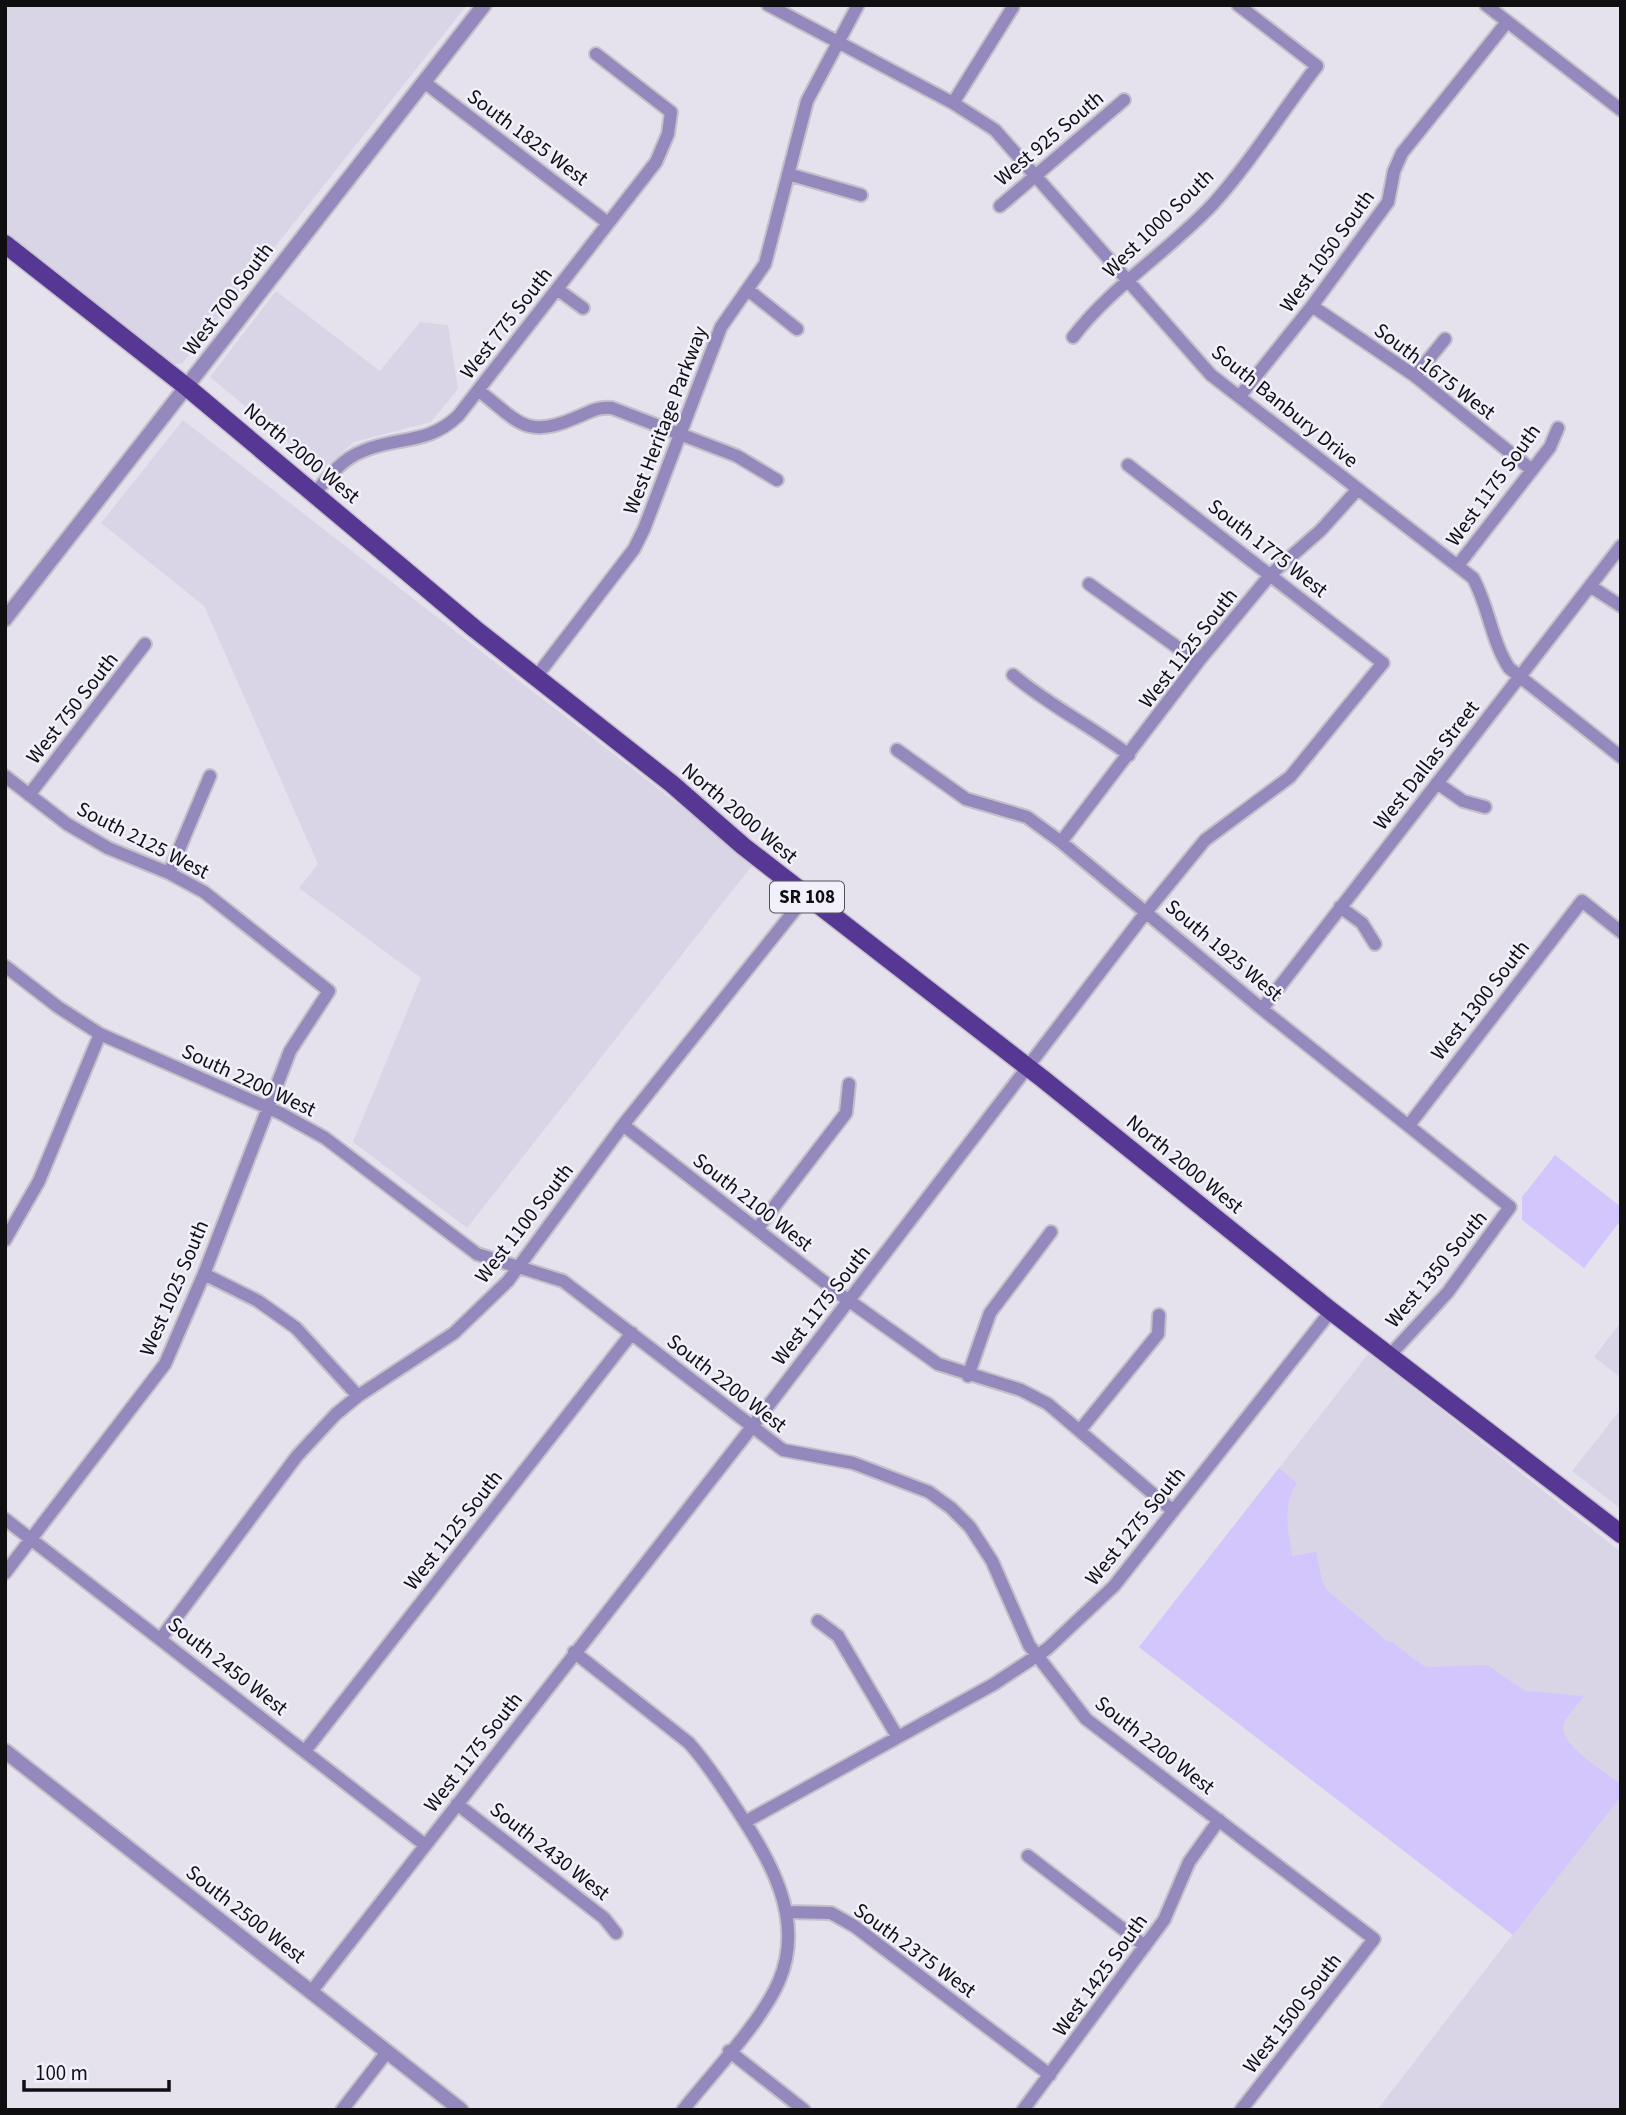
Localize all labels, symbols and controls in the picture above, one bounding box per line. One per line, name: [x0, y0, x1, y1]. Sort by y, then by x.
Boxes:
street label: South 1825 West: [461, 81, 595, 193]
street label: West 925 South: [988, 83, 1110, 193]
street label: West 1000 South: [1095, 162, 1221, 284]
street label: West 1050 South: [1272, 183, 1382, 319]
street label: West 700 South: [176, 236, 280, 362]
street label: West 775 South: [453, 261, 559, 385]
street label: South 1675 West: [1368, 315, 1502, 427]
street label: West Heritage Parkway: [615, 321, 715, 519]
street label: South Banbury Drive: [1205, 337, 1365, 475]
street label: North 2000 West: [237, 395, 367, 511]
street label: West 1175 South: [1438, 417, 1548, 553]
street label: South 1775 West: [1202, 492, 1334, 604]
street label: West 1125 South: [1132, 582, 1244, 714]
street label: West 750 South: [19, 646, 125, 770]
street label: West Dallas Street: [1366, 694, 1486, 836]
street label: North 2000 West: [675, 755, 805, 871]
street label: South 2125 West: [72, 794, 214, 886]
road number: SR 108: [770, 882, 844, 912]
street label: South 1925 West: [1159, 892, 1289, 1008]
street label: West 1300 South: [1424, 934, 1536, 1066]
street label: South 2200 West: [177, 1036, 321, 1124]
street label: North 2000 West: [1120, 1107, 1250, 1221]
street label: South 2100 West: [687, 1146, 819, 1258]
street label: West 1100 South: [468, 1157, 580, 1289]
street label: West 1350 South: [1378, 1204, 1494, 1334]
street label: West 1025 South: [132, 1215, 216, 1361]
street label: West 1175 South: [765, 1239, 877, 1371]
street label: South 2200 West: [661, 1327, 793, 1439]
street label: West 1275 South: [1078, 1460, 1192, 1592]
street label: West 1125 South: [397, 1464, 509, 1596]
street label: South 2450 West: [162, 1610, 294, 1722]
street label: West 1175 South: [417, 1686, 529, 1818]
street label: South 2200 West: [1089, 1689, 1221, 1801]
street label: South 2430 West: [484, 1795, 616, 1907]
street label: South 2500 West: [180, 1858, 312, 1970]
street label: South 2375 West: [847, 1895, 983, 2005]
street label: West 1425 South: [1045, 1907, 1155, 2043]
street label: West 1500 South: [1236, 1947, 1348, 2079]
scale bar: [24, 2048, 170, 2092]
text: 100 m: [35, 2058, 88, 2088]

